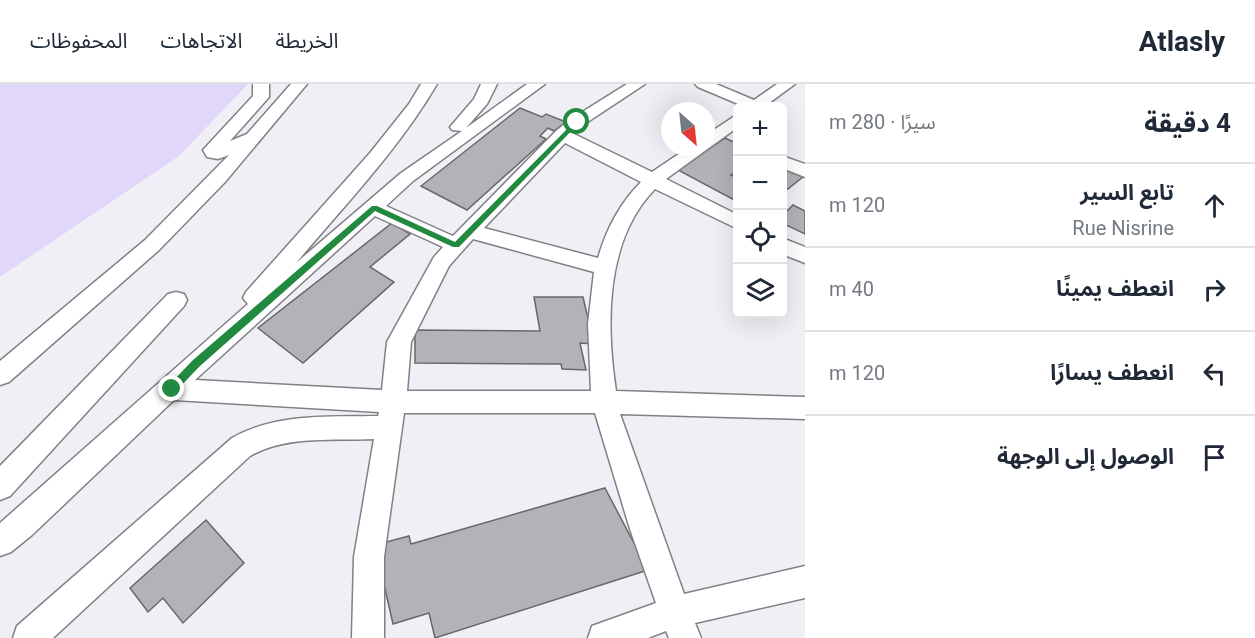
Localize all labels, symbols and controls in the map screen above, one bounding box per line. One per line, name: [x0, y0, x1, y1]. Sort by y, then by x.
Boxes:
text: Atlasly: [1139, 25, 1225, 58]
text: المحفوظات: [30, 29, 127, 53]
text: الاتجاهات: [160, 29, 242, 53]
text: الخريطة: [275, 29, 338, 53]
north arrow: [661, 102, 715, 156]
map controls: [733, 102, 787, 318]
button: +: [733, 102, 787, 156]
route start: [563, 108, 589, 134]
text: 4 دقيقة: [1144, 108, 1231, 138]
text: سيرًا · 280 m: [829, 110, 936, 134]
button: −: [733, 156, 787, 210]
text: تابع السير: [1080, 180, 1174, 205]
icon: ahead: [1198, 189, 1231, 222]
text: 120 m: [829, 193, 885, 217]
button: locate: [733, 210, 787, 264]
text: Rue Nisrine: [1072, 216, 1174, 240]
button: layers: [733, 264, 787, 318]
icon: right: [1198, 273, 1231, 306]
text: انعطف يمينًا: [1056, 276, 1174, 301]
text: 40 m: [829, 277, 874, 301]
icon: left: [1198, 357, 1231, 390]
text: انعطف يسارًا: [1050, 360, 1174, 385]
text: 120 m: [829, 361, 885, 385]
route end: [158, 375, 184, 401]
icon: arrive: [1198, 441, 1231, 474]
text: الوصول إلى الوجهة: [997, 444, 1174, 469]

